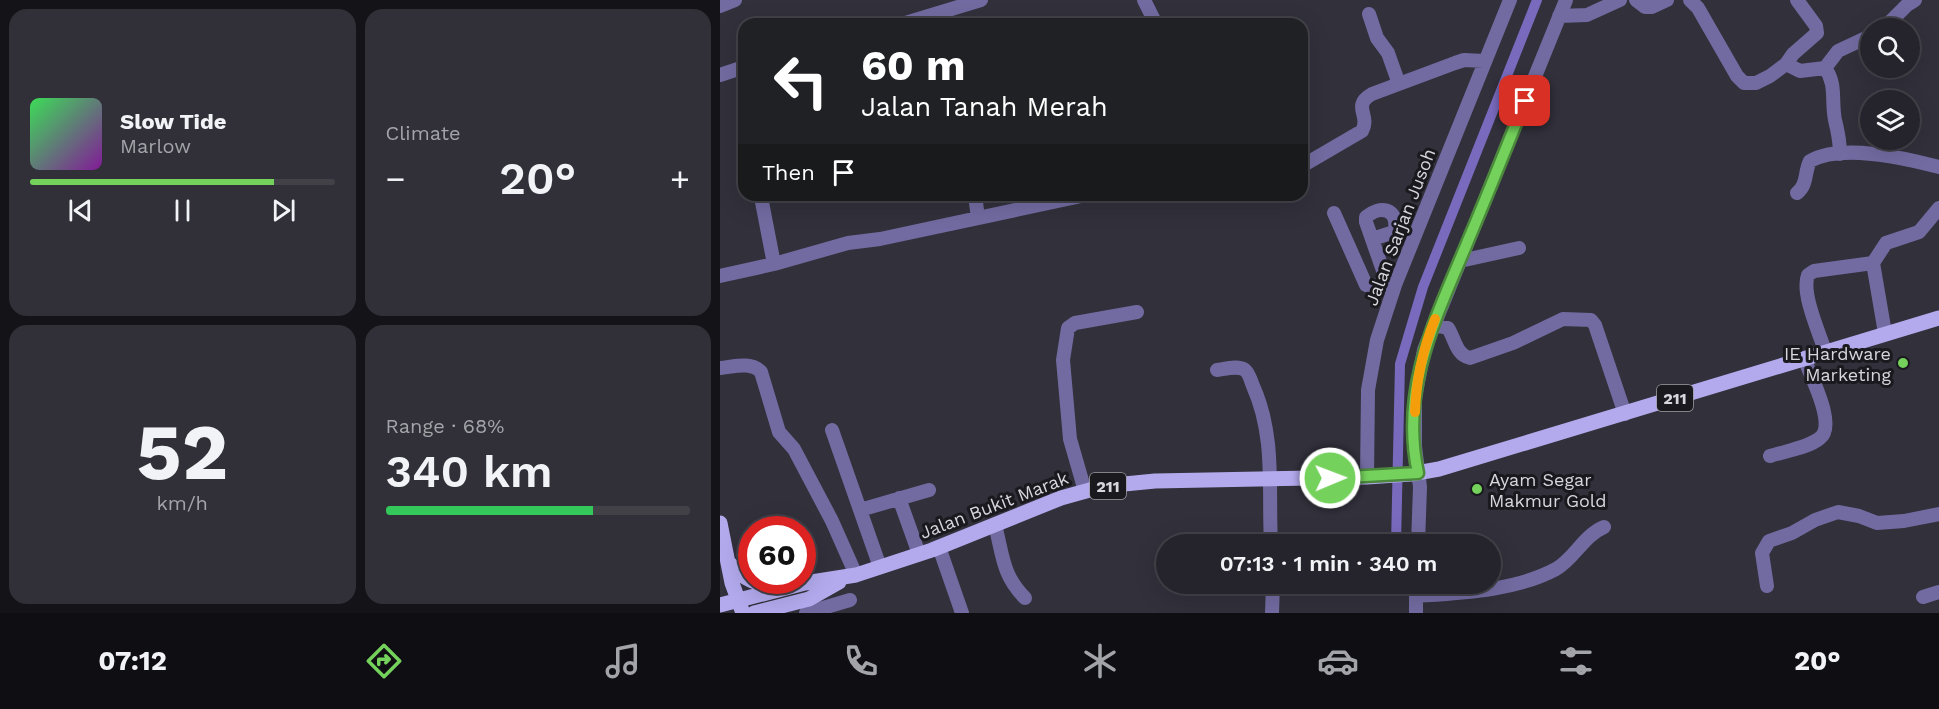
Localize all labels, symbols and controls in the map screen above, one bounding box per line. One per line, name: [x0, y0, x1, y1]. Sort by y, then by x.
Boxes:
map controls: [1860, 18, 1920, 150]
button: search: [1860, 18, 1920, 78]
text: 60 m: [861, 41, 965, 90]
icon: left: [762, 42, 840, 120]
pin: [1499, 75, 1550, 126]
icon: arrive: [1508, 84, 1541, 117]
button: layers: [1860, 90, 1920, 150]
text: Jalan Tanah Merah: [861, 91, 1108, 123]
text: Slow Tide: [120, 109, 227, 134]
text: Climate: [386, 121, 461, 145]
text: Marlow: [120, 134, 191, 158]
street label: Jalan Sarjan Jusoh: [1360, 146, 1440, 308]
text: 20°: [499, 152, 576, 205]
icon: arrive: [827, 156, 860, 189]
text: −: [386, 159, 405, 198]
text: +: [670, 159, 690, 198]
text: Then: [762, 160, 815, 185]
icon: previous: [64, 194, 97, 227]
icon: pause: [166, 194, 199, 227]
icon: next: [267, 194, 300, 227]
place label: IE Hardware Marketing: [1784, 343, 1891, 385]
marker: IE Hardware Marketing: [1896, 356, 1910, 370]
road number: 211: [1657, 385, 1693, 411]
text: 52: [136, 406, 228, 498]
text: Range · 68%: [386, 414, 504, 438]
text: 340 km: [386, 445, 553, 498]
position arrow: [1298, 446, 1362, 510]
street label: Jalan Bukit Marak: [917, 467, 1071, 543]
place label: Ayam Segar Makmur Gold: [1489, 469, 1607, 511]
road number: 211: [1090, 473, 1126, 499]
marker: Ayam Segar Makmur Gold: [1470, 482, 1484, 496]
text: km/h: [156, 491, 208, 515]
speed limit sign: 60: [738, 516, 816, 594]
text: 07:13 · 1 min · 340 m: [1220, 551, 1437, 576]
icon: directions: [363, 640, 405, 682]
icon: music: [602, 640, 644, 682]
icon: phone: [840, 640, 882, 682]
icon: climate: [1079, 640, 1121, 682]
icon: car: [1317, 640, 1359, 682]
icon: filters: [1555, 640, 1597, 682]
text: 07:12: [98, 645, 167, 677]
text: 20°: [1794, 645, 1841, 677]

